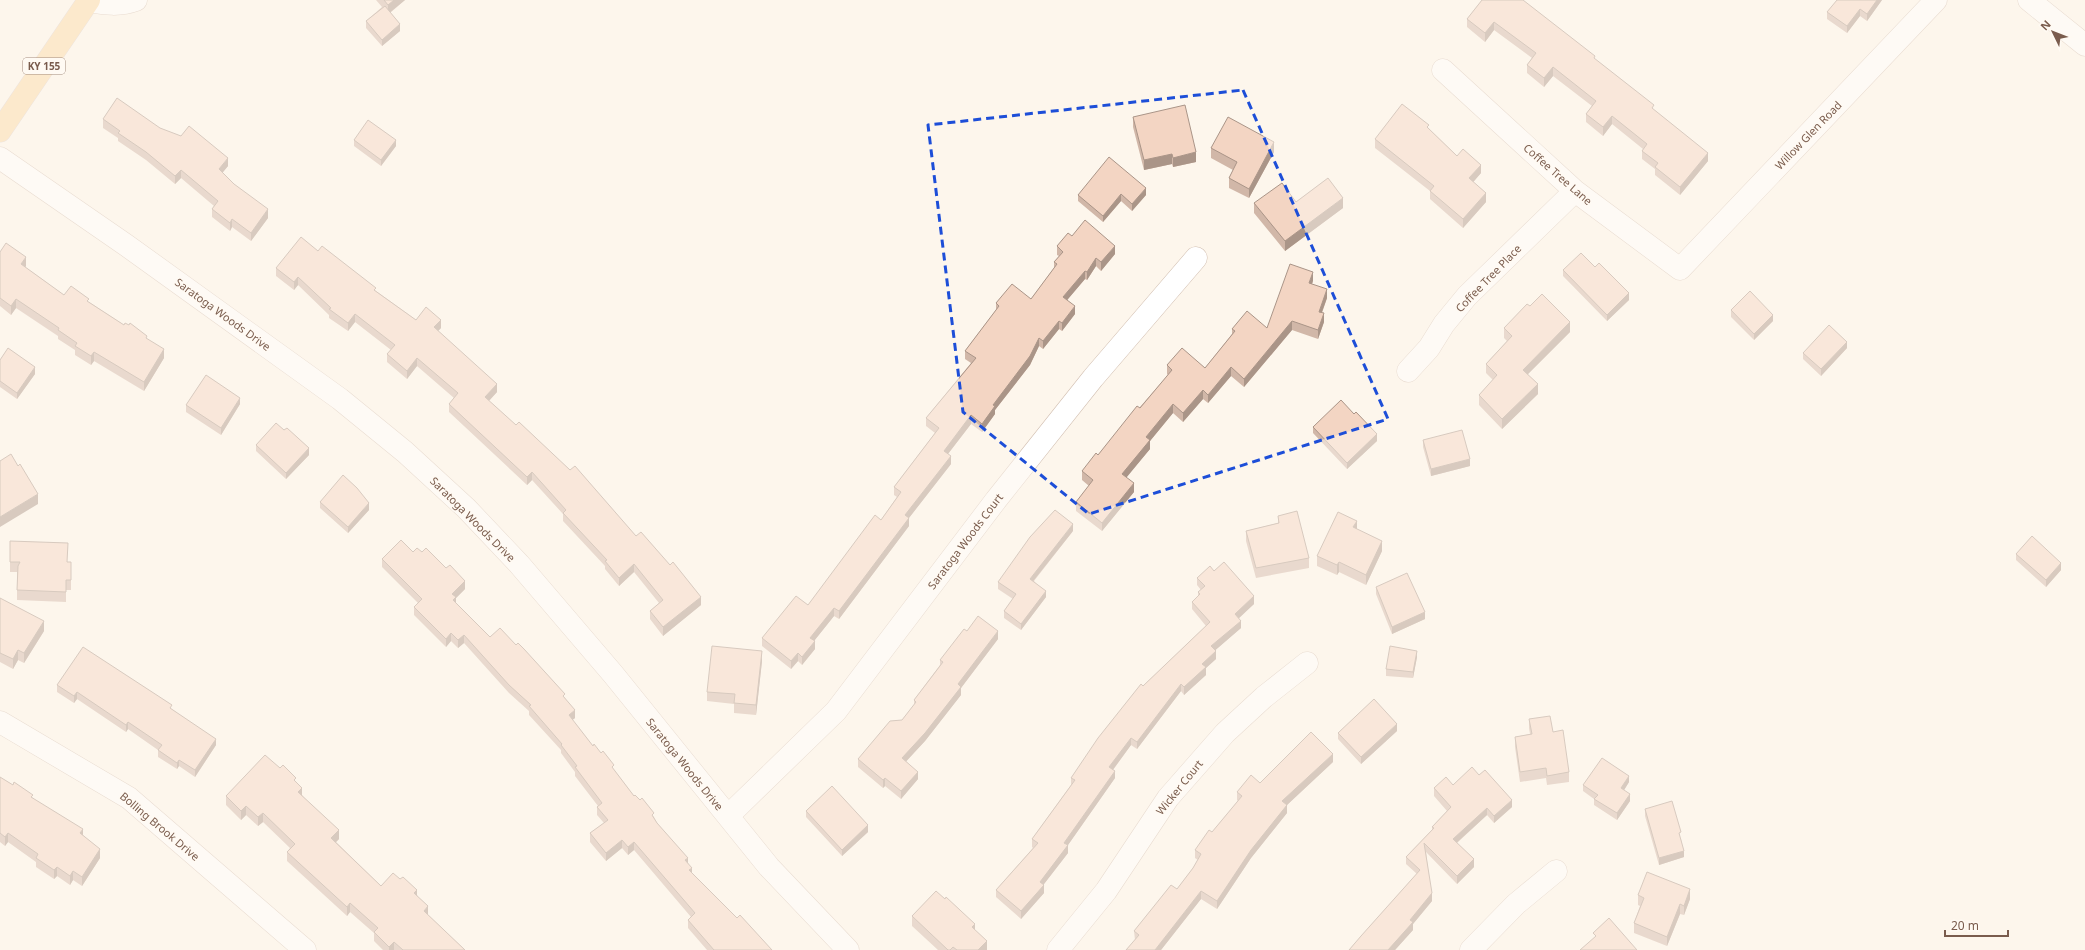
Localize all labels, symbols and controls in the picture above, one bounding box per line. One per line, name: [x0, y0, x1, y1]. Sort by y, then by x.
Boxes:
north arrow: [2033, 12, 2073, 52]
text: N: [2037, 16, 2054, 33]
road number: KY 155: [23, 58, 65, 74]
street label: Willow Glen Road: [1771, 97, 1845, 173]
street label: Coffee Tree Lane: [1520, 140, 1596, 208]
street label: Coffee Tree Place: [1452, 241, 1524, 315]
street label: Saratoga Woods Drive: [172, 274, 274, 354]
street label: Saratoga Woods Drive: [427, 473, 519, 565]
street label: Saratoga Woods Court: [924, 490, 1006, 592]
street label: Saratoga Woods Drive: [643, 715, 727, 813]
street label: Wicker Court: [1152, 756, 1206, 818]
street label: Bolling Brook Drive: [117, 788, 203, 864]
scale bar: [1945, 912, 2008, 938]
text: 20 m: [1951, 917, 1979, 934]

